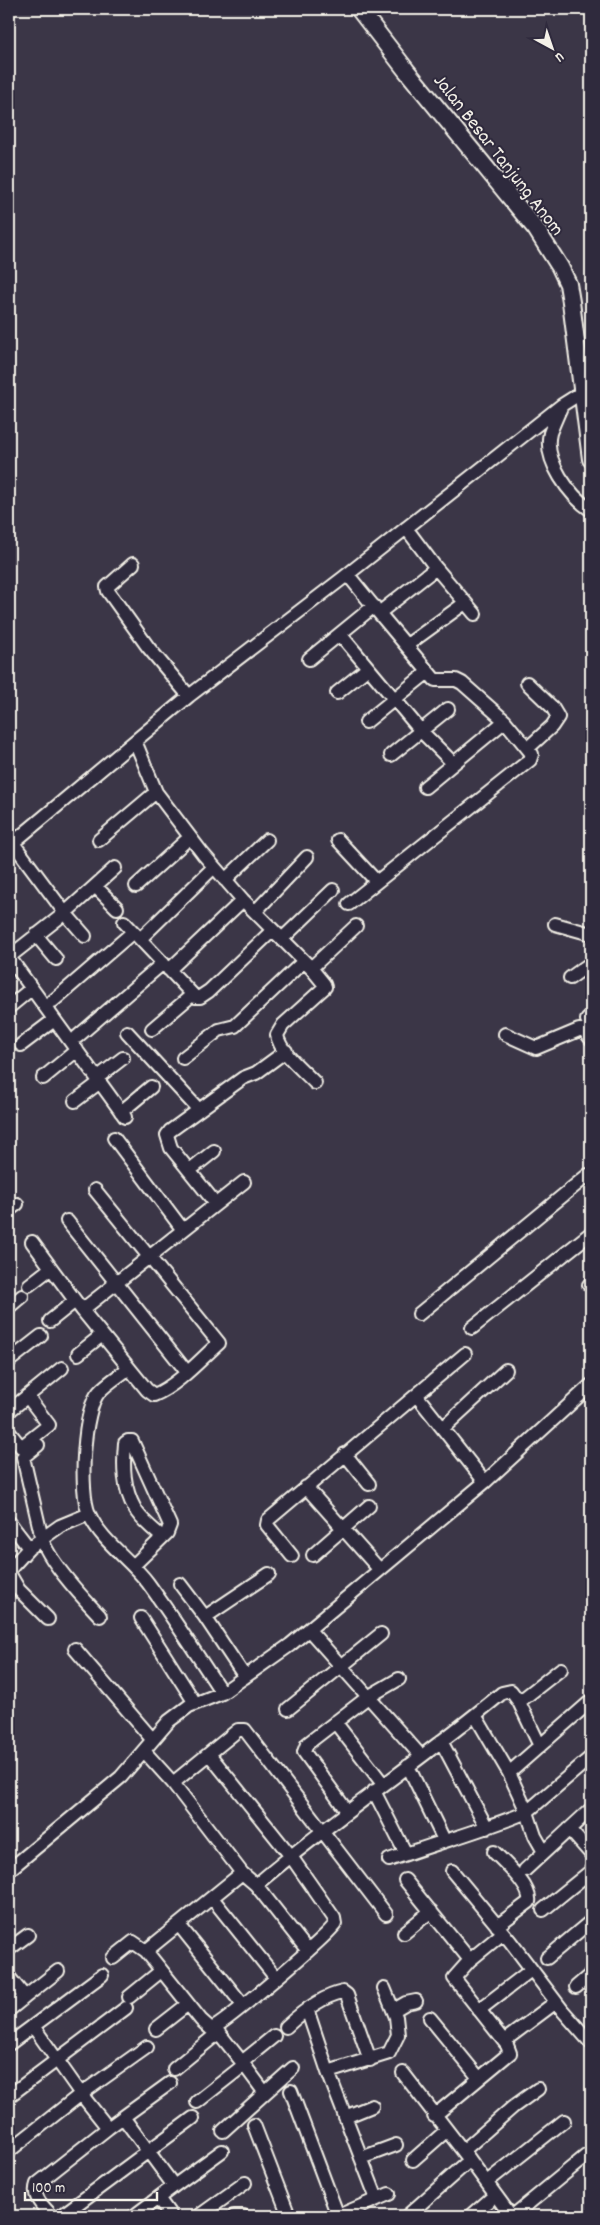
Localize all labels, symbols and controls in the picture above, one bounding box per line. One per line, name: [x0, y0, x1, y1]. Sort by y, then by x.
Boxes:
north arrow: [528, 22, 578, 72]
text: U: [550, 47, 568, 66]
street label: Jalan Besar Tanjung Anom: [425, 69, 570, 243]
scale bar: [25, 2170, 158, 2202]
text: 100 m: [32, 2178, 65, 2200]

